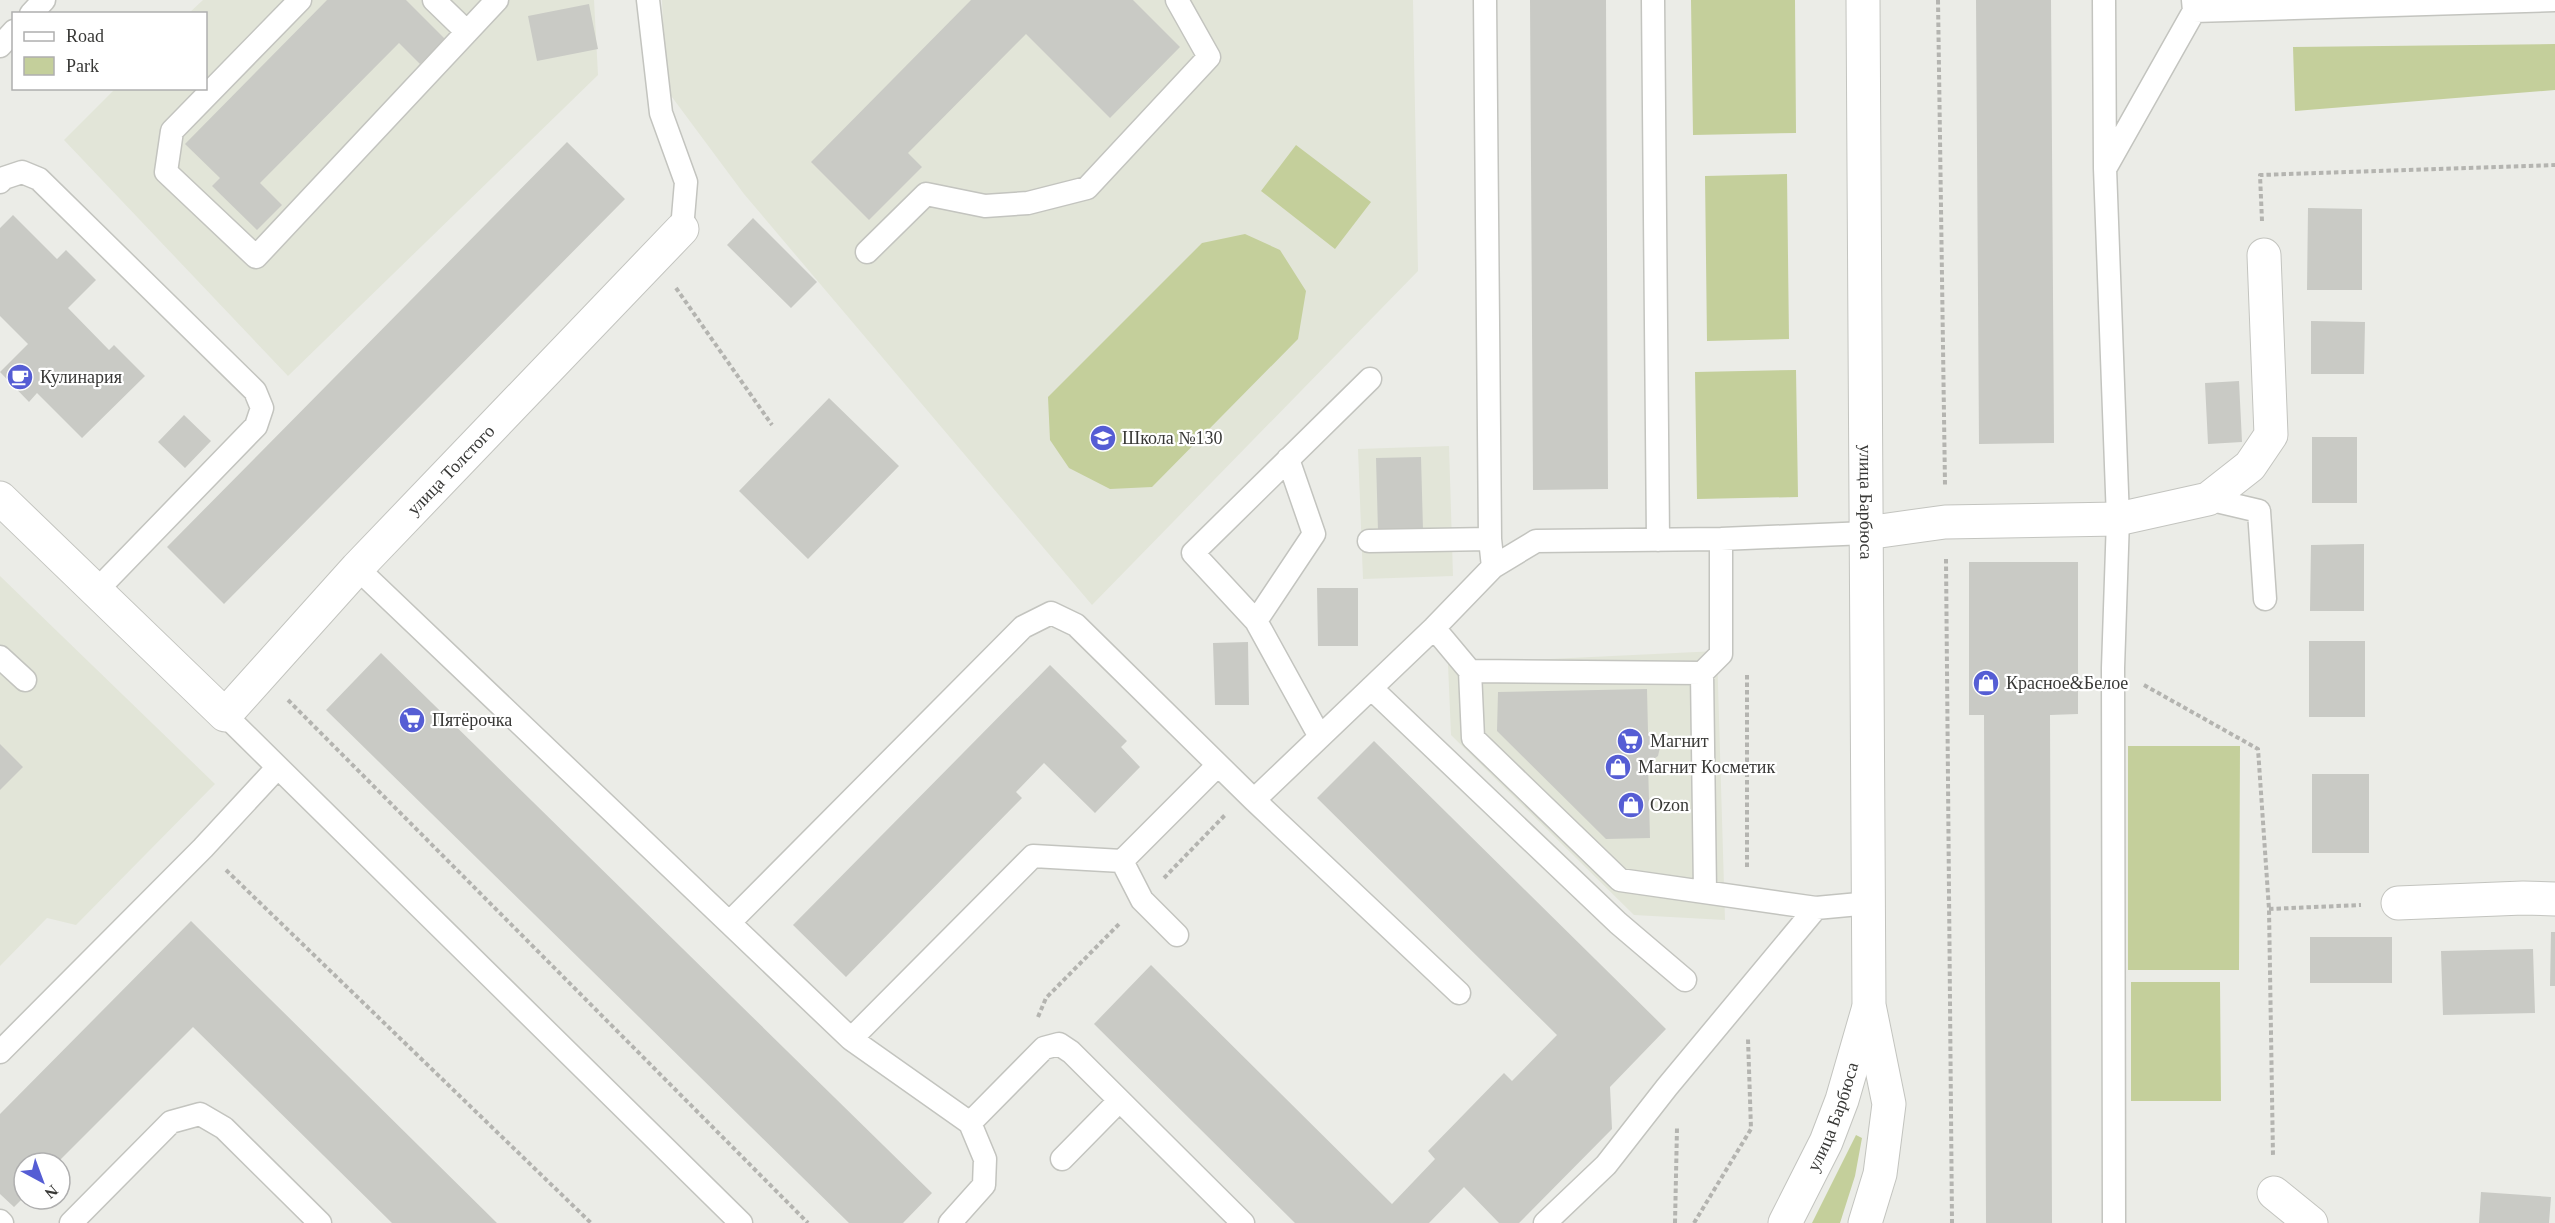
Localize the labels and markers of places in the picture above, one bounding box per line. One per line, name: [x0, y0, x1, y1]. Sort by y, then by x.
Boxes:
cafe icon: Кулинария: [5, 362, 35, 392]
place label: Кулинария: [40, 367, 122, 387]
school or university icon: Школа №130: [1088, 423, 1118, 453]
place label: Школа №130: [1122, 428, 1222, 448]
shop icon: Красное&Белое: [1971, 668, 2001, 698]
place label: Красное&Белое: [2006, 673, 2128, 693]
supermarket icon: Пятёрочка: [397, 705, 427, 735]
place label: Пятёрочка: [432, 710, 512, 730]
supermarket icon: Магнит: [1615, 726, 1645, 756]
place label: Магнит: [1650, 731, 1709, 751]
shop icon: Магнит Косметик: [1603, 752, 1633, 782]
place label: Магнит Косметик: [1638, 757, 1775, 777]
shop icon: Ozon: [1616, 790, 1646, 820]
place label: Ozon: [1650, 795, 1689, 815]

